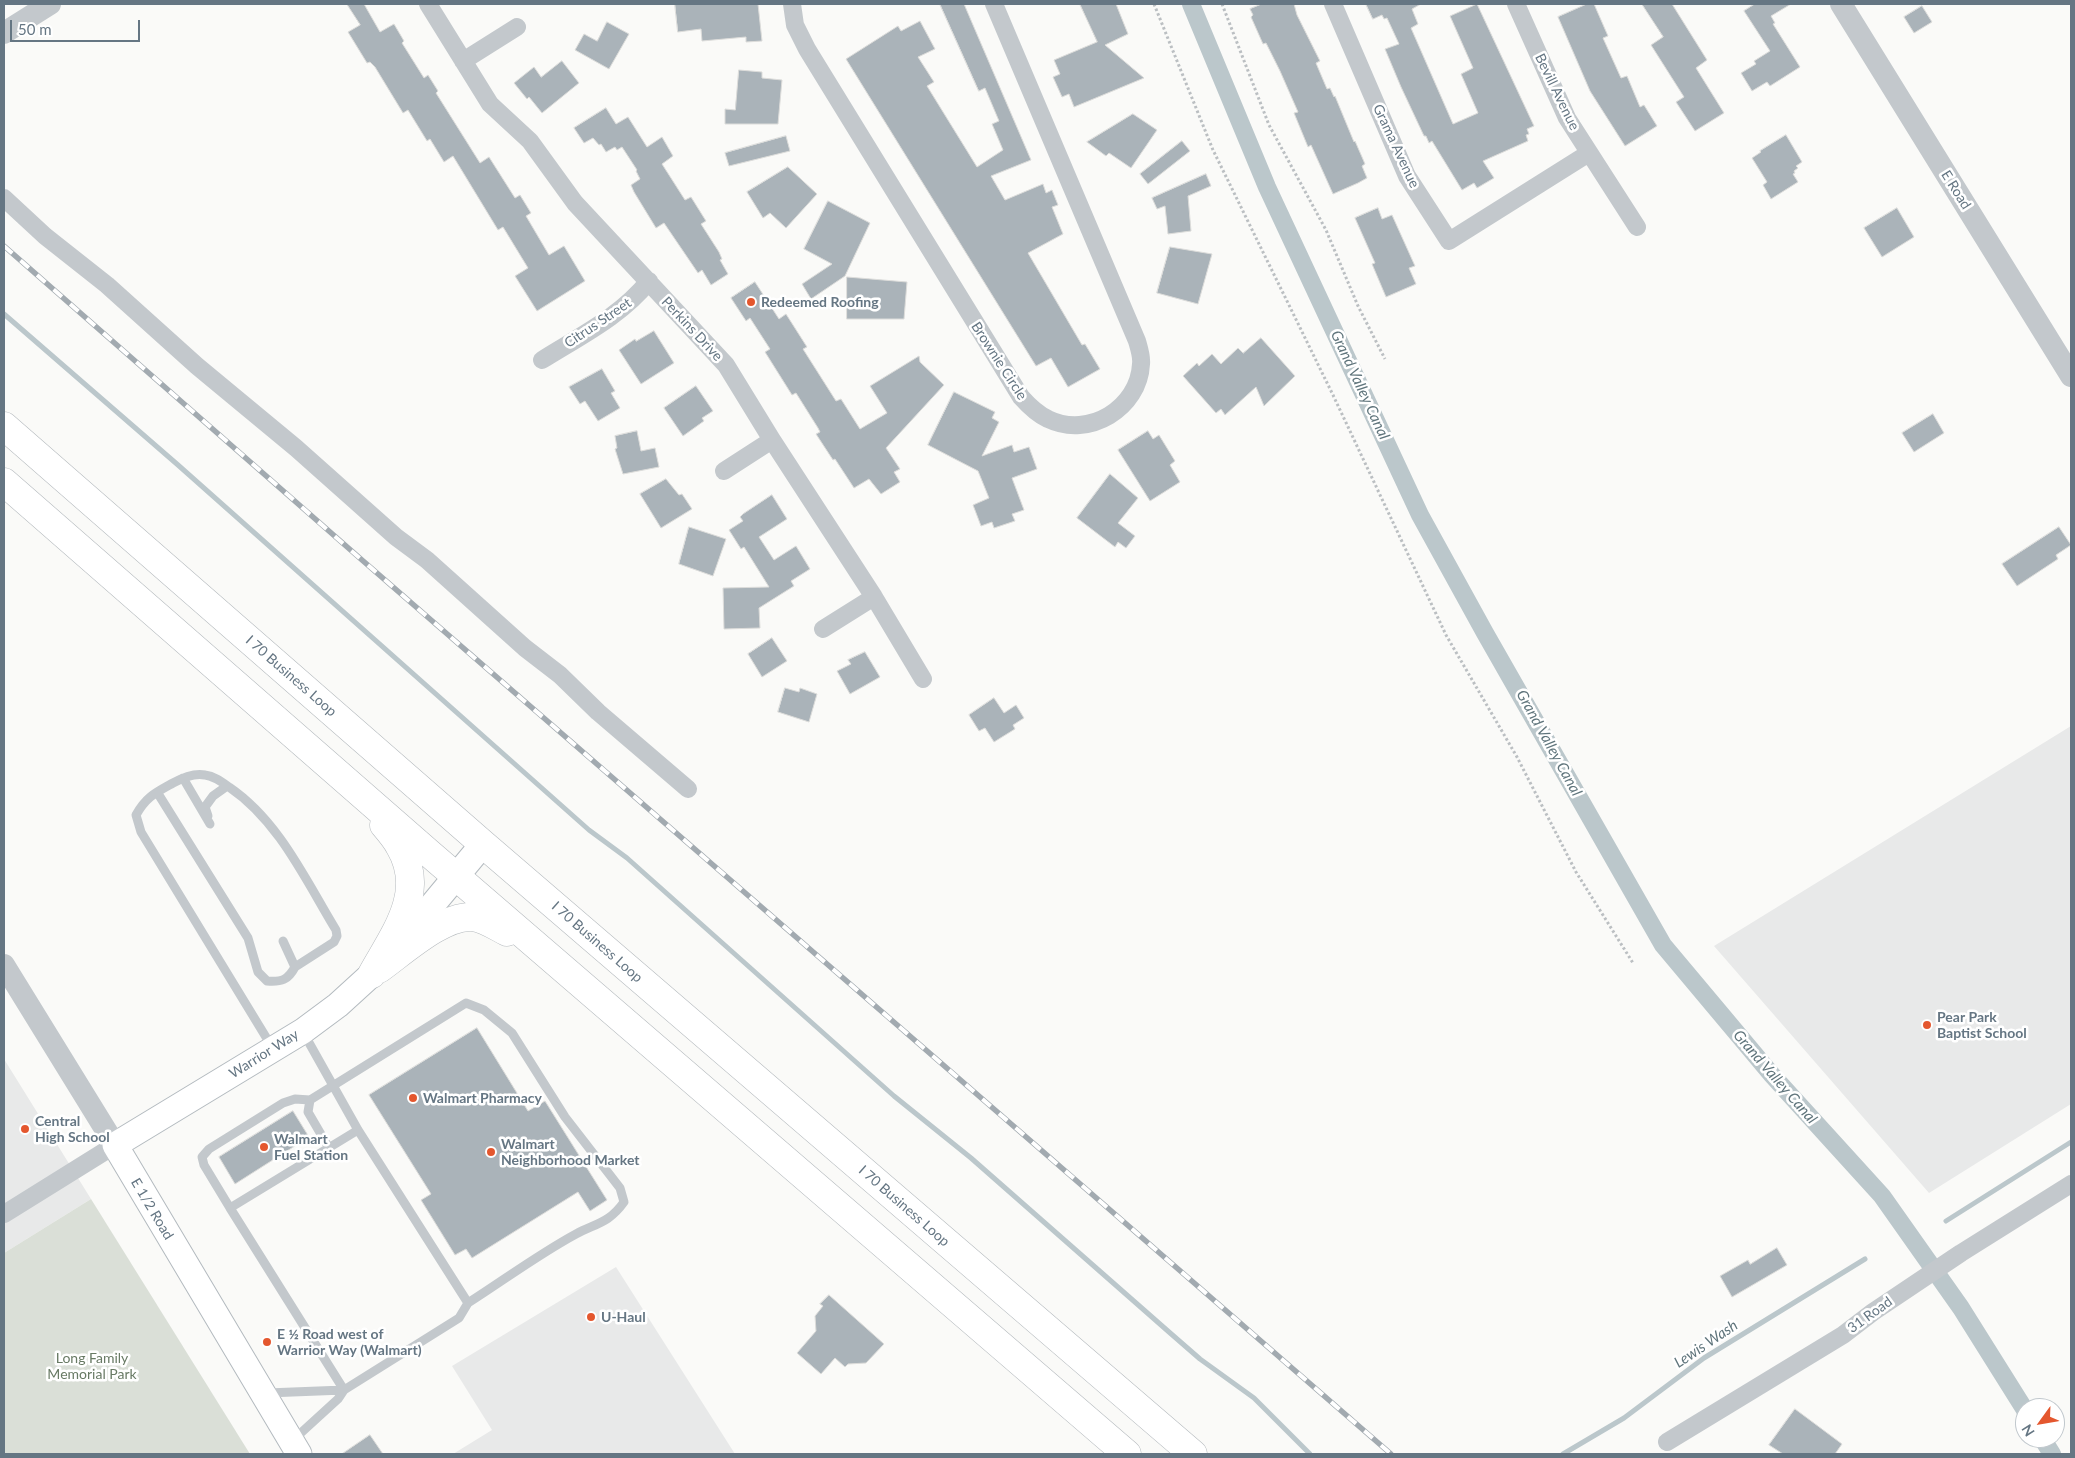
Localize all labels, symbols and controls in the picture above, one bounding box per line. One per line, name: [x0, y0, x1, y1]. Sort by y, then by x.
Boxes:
scale bar: [12, 10, 142, 42]
text: 50 m: [18, 20, 52, 38]
street label: Bevill Avenue: [1531, 51, 1583, 133]
street label: Grama Avenue: [1369, 101, 1423, 191]
street label: E Road: [1938, 167, 1974, 213]
street label: Perkins Drive: [658, 293, 726, 365]
street label: Citrus Street: [561, 294, 635, 352]
place label: Redeemed Roofing: [761, 294, 879, 310]
marker: Redeemed Roofing: [745, 296, 757, 308]
street label: Brownie Circle: [968, 319, 1030, 403]
water label: Grand Valley Canal: [1327, 328, 1393, 442]
street label: I 70 Business Loop: [242, 632, 340, 720]
water label: Grand Valley Canal: [1512, 687, 1586, 799]
street label: I 70 Business Loop: [548, 898, 646, 986]
place label: Pear Park Baptist School: [1937, 1009, 2027, 1042]
marker: Pear Park Baptist School: [1921, 1019, 1933, 1031]
street label: Warrior Way: [226, 1026, 302, 1082]
water label: Grand Valley Canal: [1729, 1026, 1821, 1128]
place label: Walmart Pharmacy: [423, 1090, 542, 1106]
marker: Walmart Pharmacy: [407, 1092, 419, 1104]
place label: Central High School: [35, 1113, 110, 1146]
marker: Central High School: [19, 1123, 31, 1135]
place label: Walmart Fuel Station: [274, 1131, 348, 1164]
place label: Walmart Neighborhood Market: [501, 1136, 640, 1168]
marker: Walmart Fuel Station: [258, 1141, 270, 1153]
marker: Walmart Neighborhood Market: [485, 1146, 497, 1158]
street label: I 70 Business Loop: [855, 1162, 953, 1250]
street label: E 1/2 Road: [127, 1175, 177, 1243]
street label: 31 Road: [1844, 1293, 1896, 1337]
place label: U-Haul: [601, 1309, 646, 1325]
marker: U-Haul: [585, 1311, 597, 1323]
water label: Lewis Wash: [1671, 1316, 1741, 1372]
place label: E ½ Road west of Warrior Way (Walmart): [277, 1326, 422, 1358]
marker: E ½ Road west of Warrior Way (Walmart): [261, 1336, 273, 1348]
park label: Long Family Memorial Park: [47, 1350, 137, 1382]
north arrow: [2015, 1398, 2065, 1448]
text: N: [2018, 1422, 2038, 1440]

